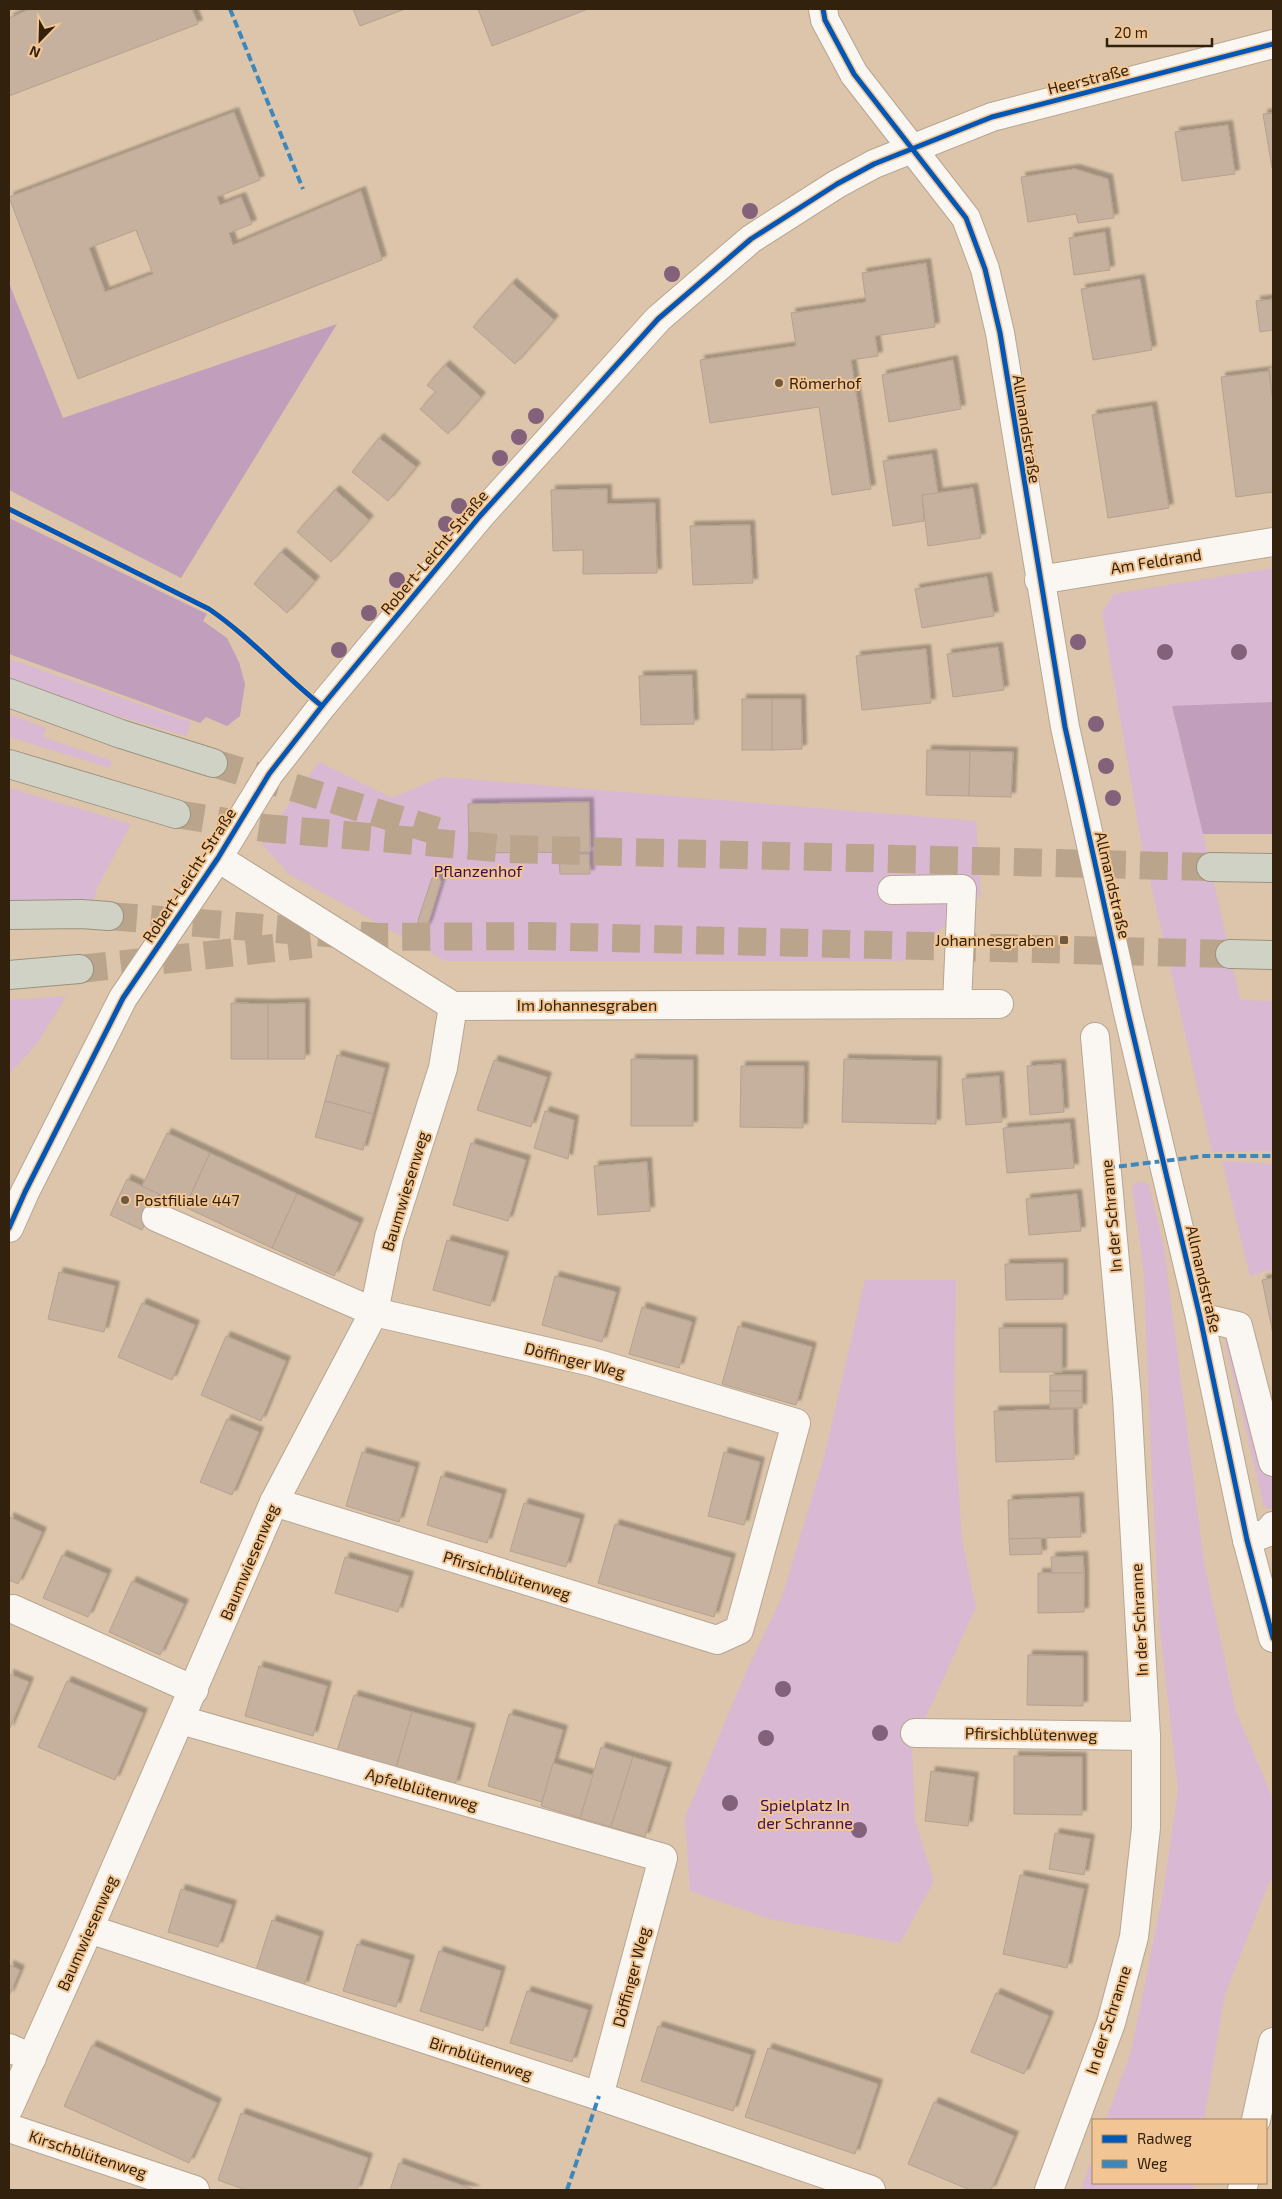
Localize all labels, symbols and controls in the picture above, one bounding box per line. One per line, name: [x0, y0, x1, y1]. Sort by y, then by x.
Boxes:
north arrow: [15, 15, 65, 65]
scale bar: [1107, 15, 1212, 47]
text: 20 m: [1114, 23, 1148, 41]
text: N: [27, 43, 43, 62]
street label: Heerstraße: [1045, 59, 1130, 98]
place label: Römerhof: [789, 373, 862, 392]
street label: Allmandstraße: [1010, 373, 1045, 485]
marker: Römerhof: [773, 377, 785, 389]
street label: Robert-Leicht-Straße: [376, 486, 491, 618]
street label: Am Feldrand: [1109, 544, 1203, 577]
street label: Robert-Leicht-Straße: [138, 804, 239, 946]
street label: Allmandstraße: [1092, 829, 1135, 940]
park label: Pflanzenhof: [434, 861, 523, 880]
place label: Johannesgraben: [935, 930, 1054, 949]
marker: Johannesgraben: [1058, 934, 1070, 946]
street label: Im Johannesgraben: [517, 995, 657, 1014]
street label: Baumwiesenweg: [377, 1129, 432, 1253]
street label: In der Schranne: [1096, 1159, 1125, 1273]
place label: Postfiliale 447: [135, 1190, 240, 1209]
marker: Postfiliale 447: [119, 1194, 131, 1206]
street label: Allmandstraße: [1183, 1223, 1226, 1334]
street label: Döffinger Weg: [523, 1338, 628, 1381]
street label: Baumwiesenweg: [216, 1501, 282, 1623]
street label: Pfirsichblütenweg: [441, 1546, 573, 1603]
street label: In der Schranne: [1126, 1563, 1151, 1677]
street label: Pfirsichblütenweg: [965, 1723, 1097, 1744]
street label: Apfelblütenweg: [364, 1763, 481, 1814]
park label: Spielplatz In der Schranne: [757, 1795, 853, 1832]
street label: Baumwiesenweg: [53, 1872, 121, 1993]
street label: Döffinger Weg: [608, 1925, 653, 2029]
street label: In der Schranne: [1081, 1963, 1134, 2076]
street label: Birnblütenweg: [427, 2032, 535, 2083]
legend: [1092, 2119, 1267, 2184]
street label: Kirschblütenweg: [27, 2126, 150, 2182]
text: Radweg: [1137, 2129, 1192, 2147]
text: Weg: [1137, 2154, 1168, 2172]

